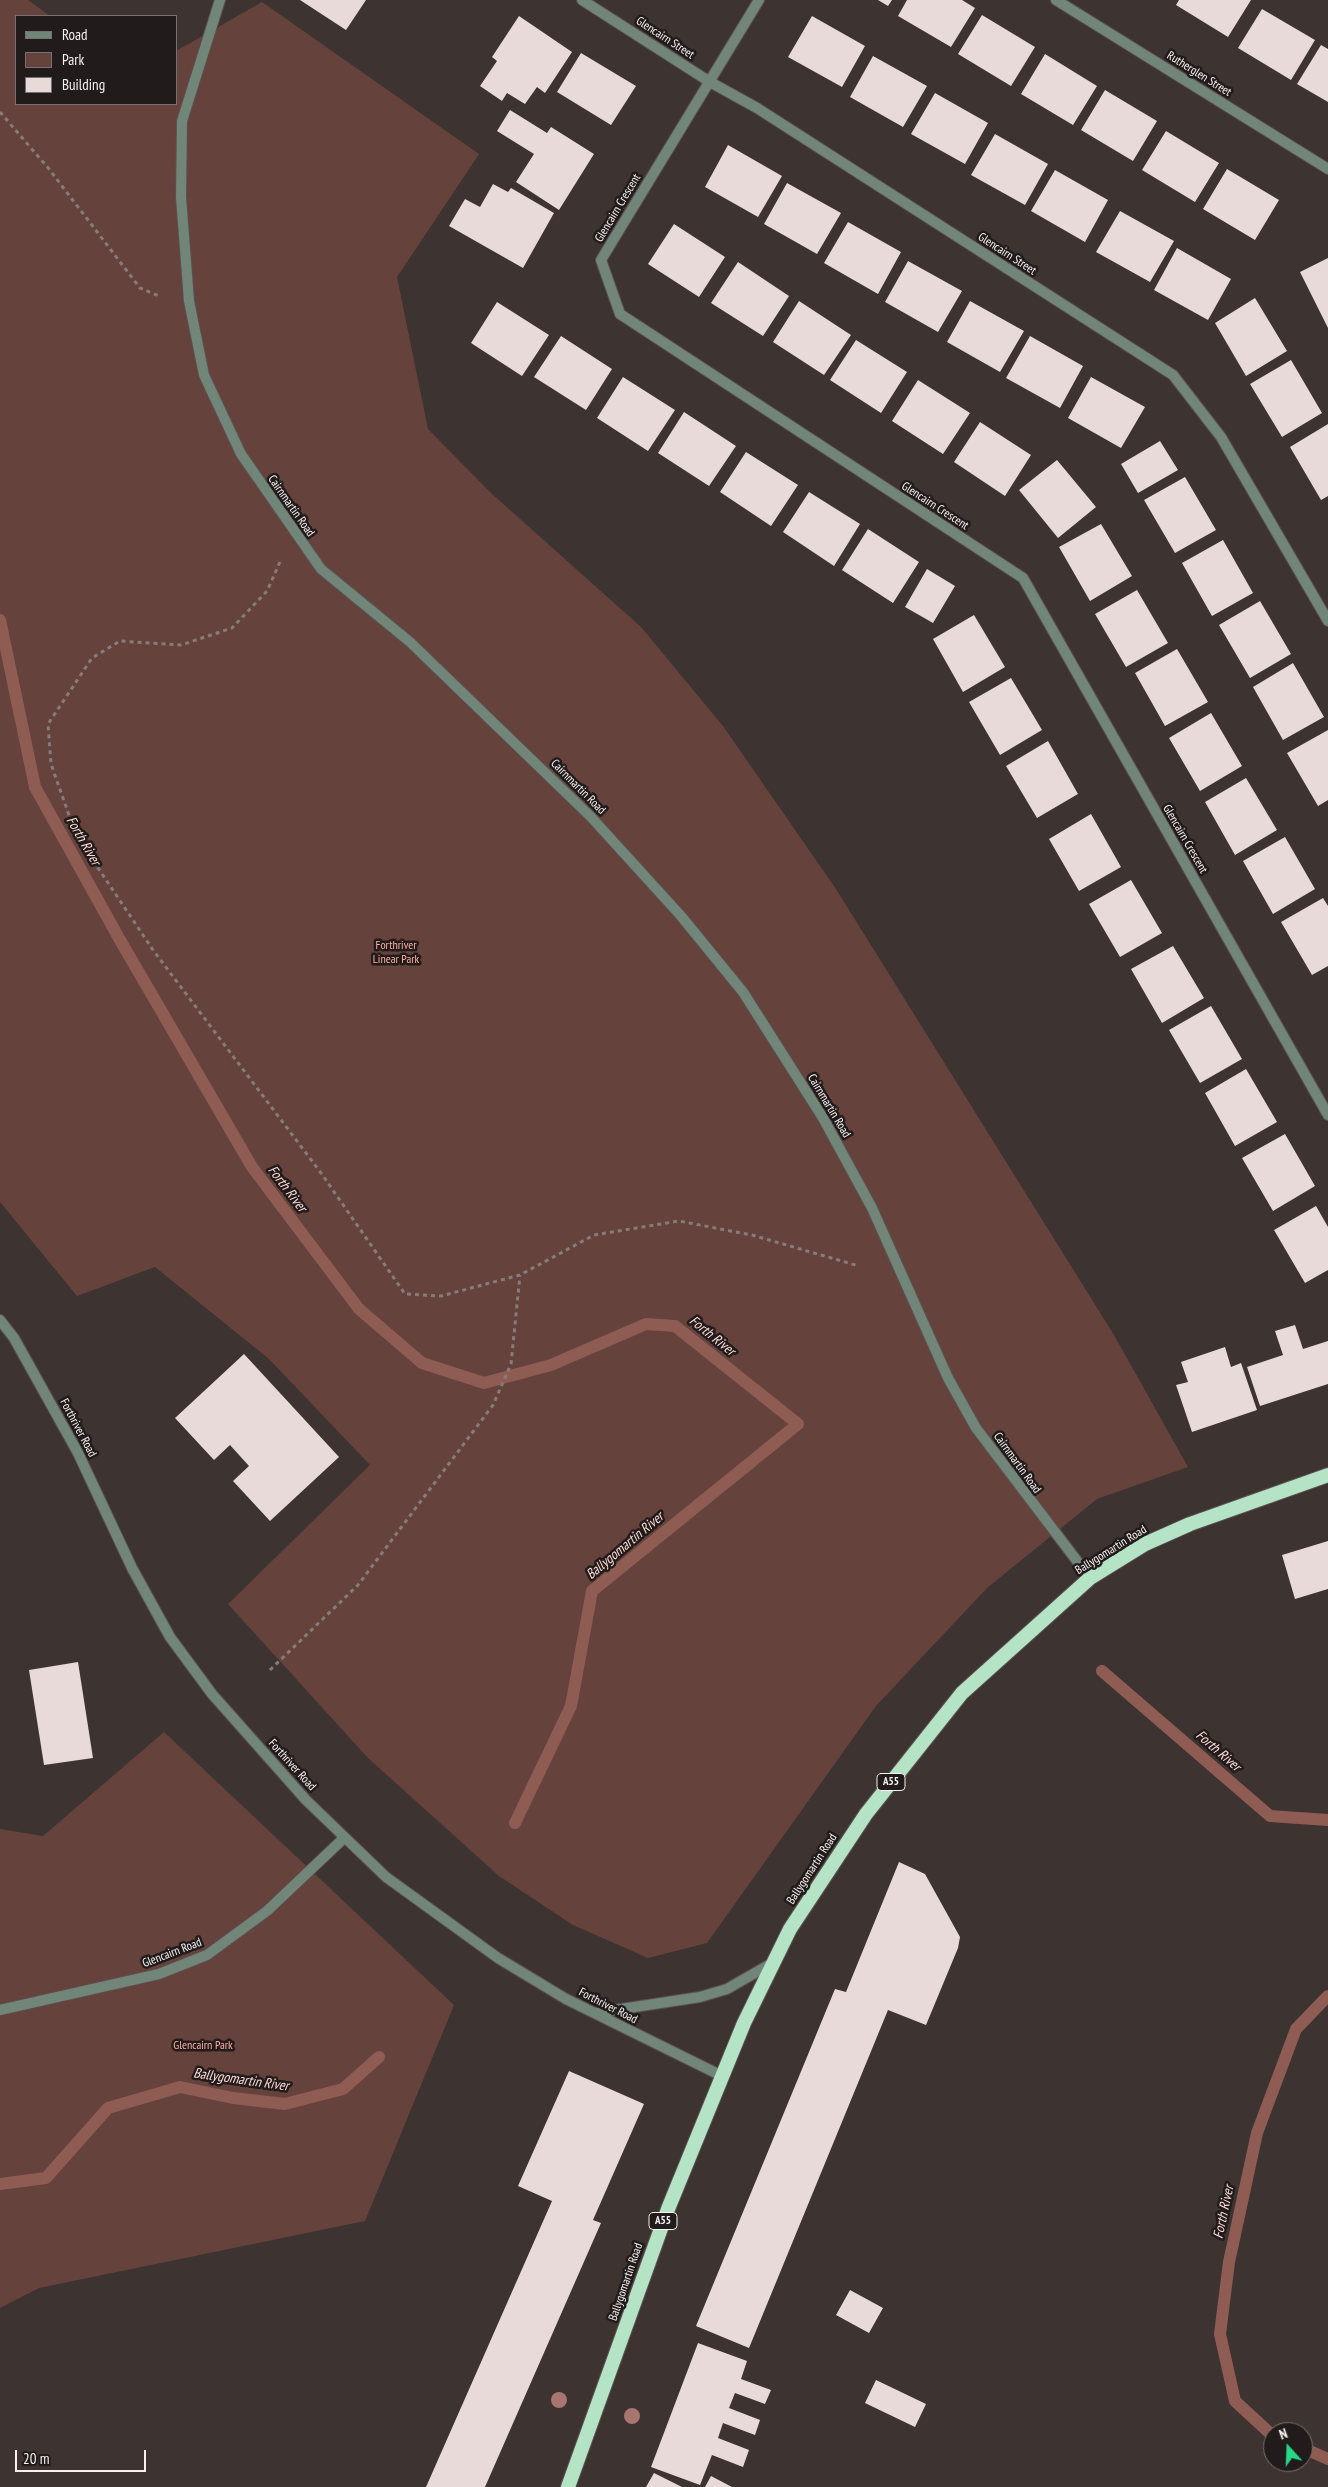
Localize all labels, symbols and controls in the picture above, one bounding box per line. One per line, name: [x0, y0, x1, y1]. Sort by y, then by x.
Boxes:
street label: Glencairn Street: [633, 14, 697, 62]
legend: [15, 15, 178, 105]
text: Road: [62, 25, 88, 44]
street label: Rutherglen Street: [1164, 48, 1234, 100]
text: Park: [62, 50, 84, 69]
text: Building: [62, 75, 105, 94]
street label: Glencairn Crescent: [592, 171, 644, 245]
street label: Glencairn Street: [975, 230, 1039, 278]
street label: Cairnmartin Road: [265, 473, 317, 539]
street label: Glencairn Crescent: [899, 479, 971, 533]
street label: Cairnmartin Road: [548, 757, 608, 817]
street label: Glencairn Crescent: [1160, 802, 1210, 876]
water label: Forth River: [62, 814, 104, 868]
park label: Forthriver Linear Park: [373, 939, 419, 967]
street label: Cairnmartin Road: [804, 1072, 854, 1140]
water label: Forth River: [264, 1162, 310, 1216]
water label: Forth River: [686, 1313, 738, 1359]
street label: Forthriver Road: [57, 1396, 99, 1460]
street label: Cairnmartin Road: [990, 1430, 1044, 1496]
water label: Ballygomartin River: [583, 1509, 667, 1583]
street label: Ballygomartin Road: [1073, 1522, 1149, 1578]
water label: Forth River: [1192, 1727, 1244, 1775]
street label: Forthriver Road: [265, 1736, 319, 1794]
road number: A55: [877, 1774, 905, 1790]
street label: Ballygomartin Road: [784, 1831, 840, 1907]
street label: Glencairn Road: [140, 1935, 204, 1971]
street label: Forthriver Road: [576, 1985, 640, 2027]
park label: Glencairn Park: [173, 2039, 233, 2053]
water label: Ballygomartin River: [192, 2065, 290, 2095]
water label: Forth River: [1210, 2184, 1238, 2240]
road number: A55: [649, 2212, 677, 2230]
street label: Ballygomartin Road: [606, 2241, 646, 2323]
north arrow: [1263, 2422, 1313, 2472]
text: N: [1277, 2424, 1290, 2444]
scale bar: [18, 2440, 149, 2472]
text: 20 m: [23, 2449, 49, 2468]

